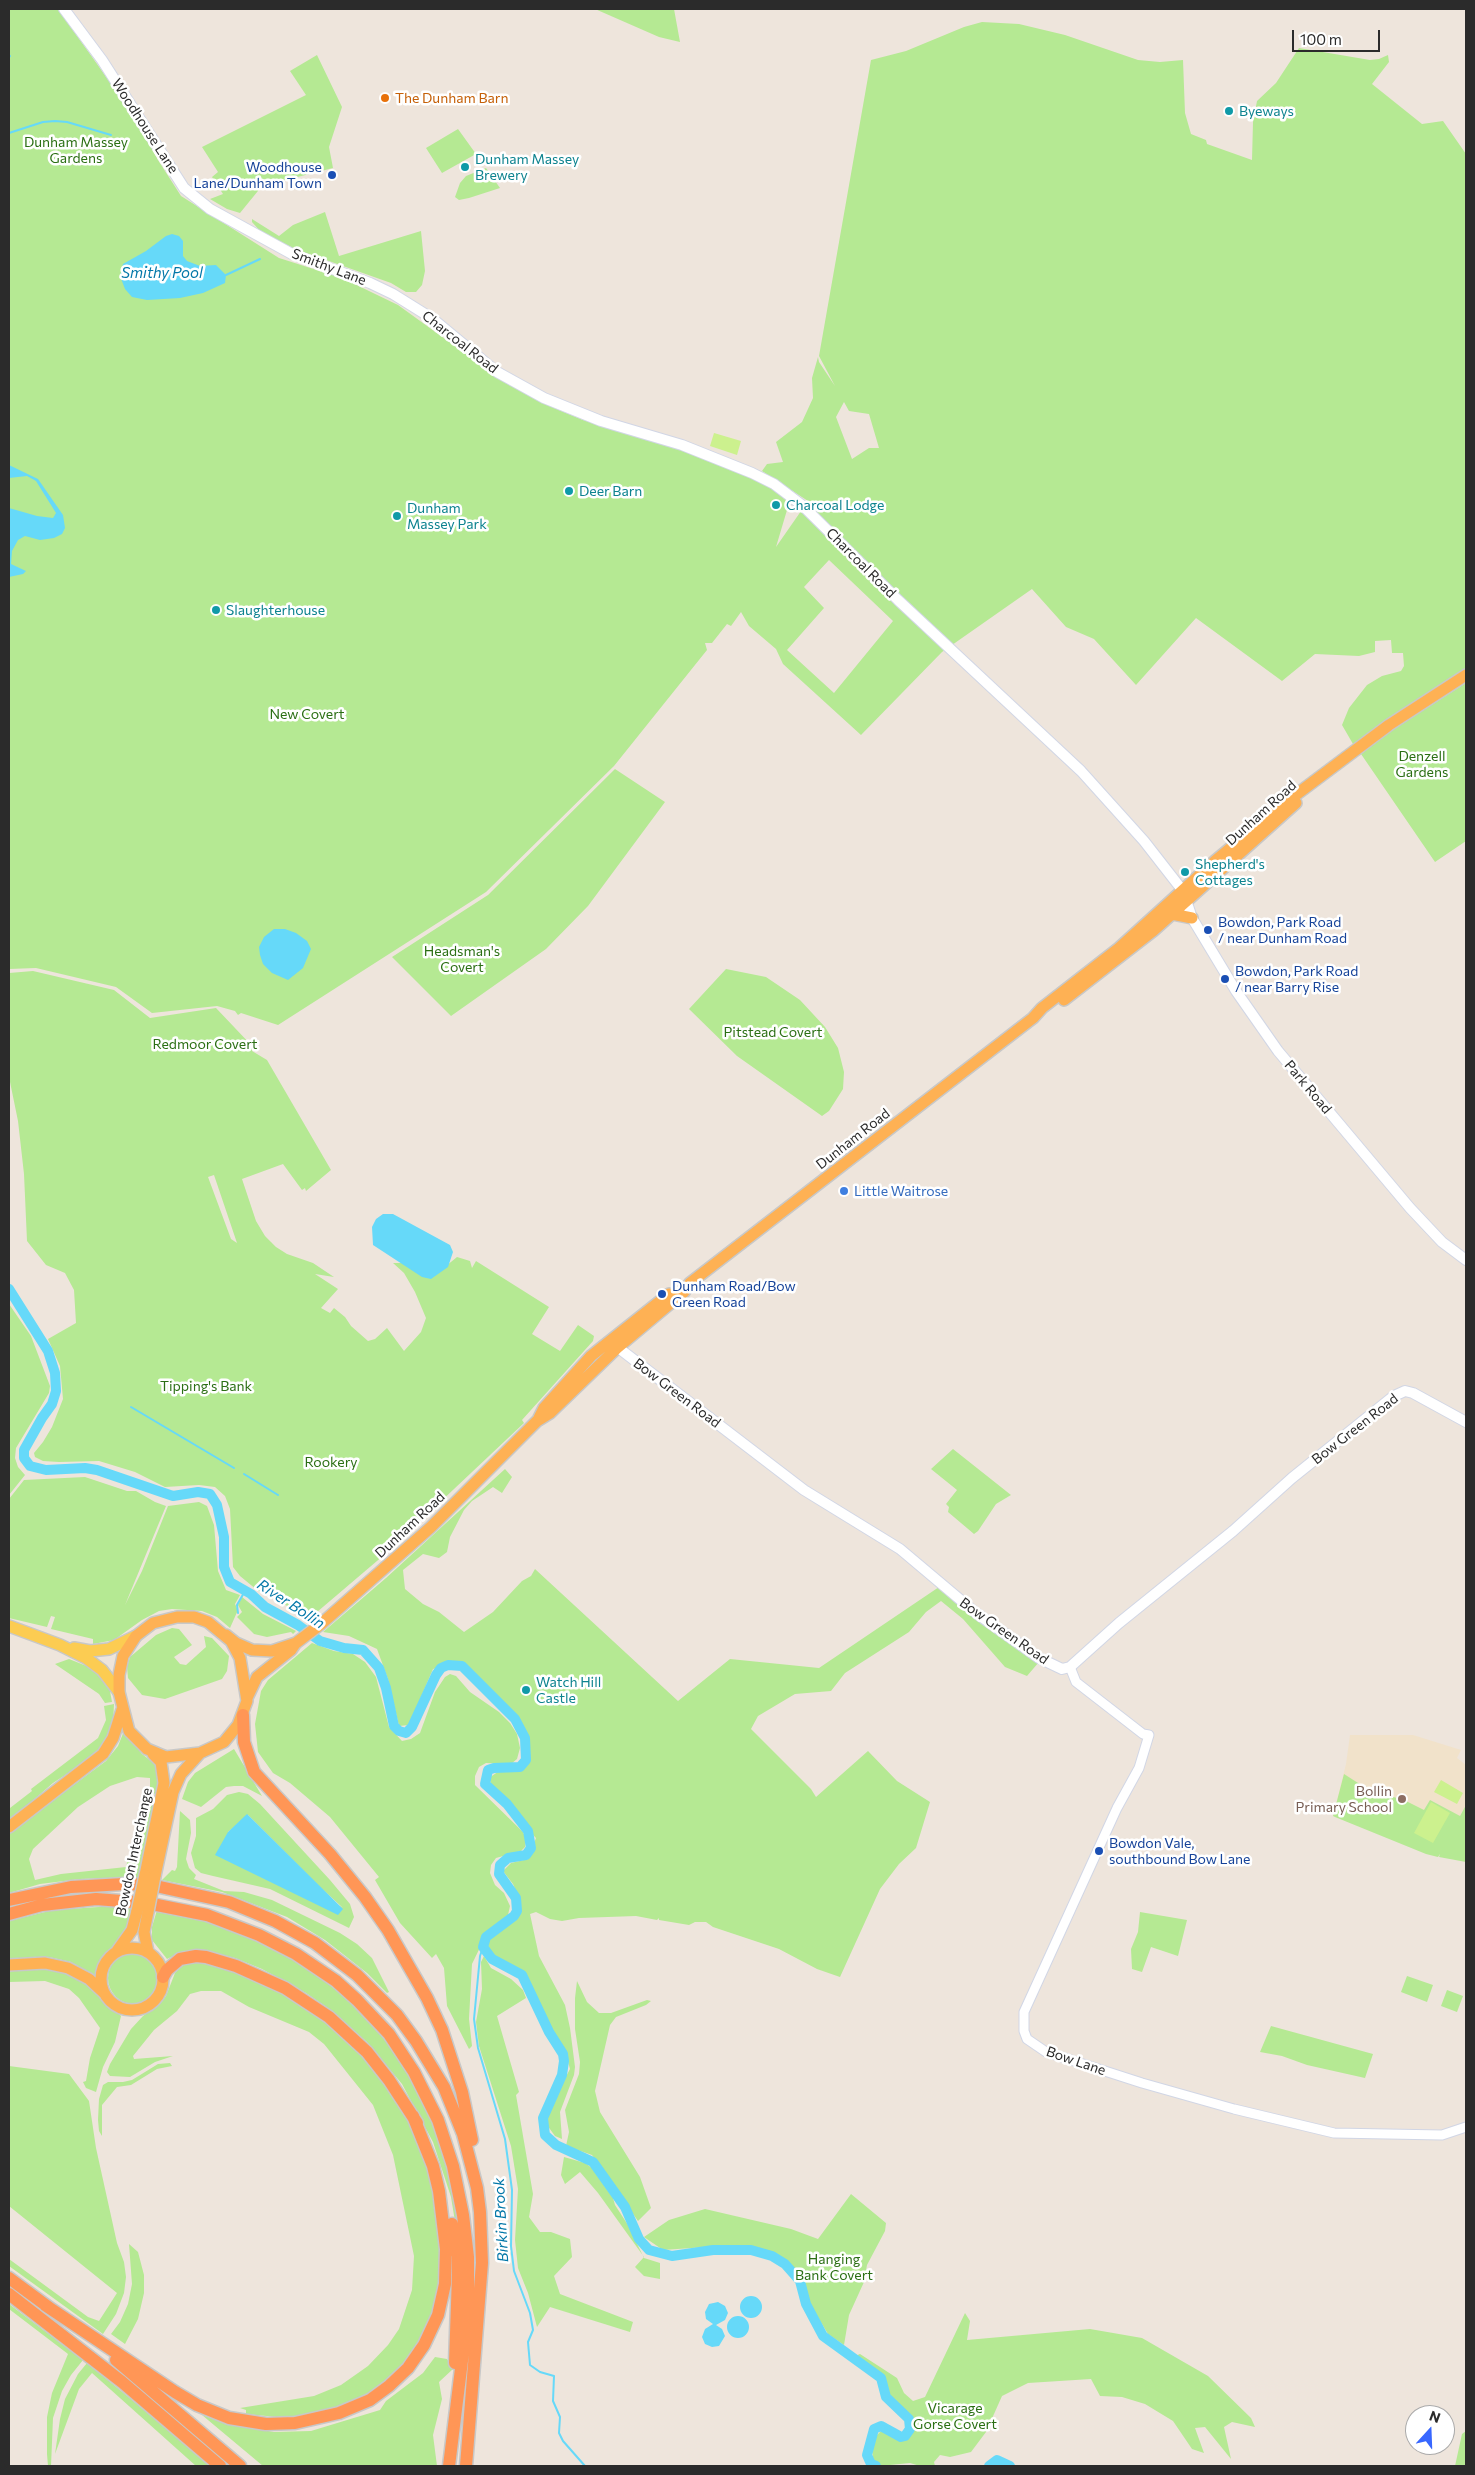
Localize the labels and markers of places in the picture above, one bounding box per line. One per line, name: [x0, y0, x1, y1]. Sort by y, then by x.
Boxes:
place label: The Dunham Barn: [395, 90, 508, 106]
marker: The Dunham Barn: [379, 92, 391, 104]
place label: Byeways: [1239, 103, 1294, 119]
marker: Byeways: [1223, 105, 1235, 117]
place label: Dunham Massey Brewery: [475, 151, 579, 184]
place label: Woodhouse Lane/Dunham Town: [193, 159, 322, 192]
marker: Dunham Massey Brewery: [459, 161, 471, 173]
marker: Woodhouse Lane/Dunham Town: [326, 169, 338, 181]
place label: Deer Barn: [579, 483, 642, 499]
marker: Deer Barn: [563, 485, 575, 497]
place label: Charcoal Lodge: [786, 497, 884, 513]
marker: Charcoal Lodge: [770, 499, 782, 511]
place label: Dunham Massey Park: [407, 500, 487, 532]
marker: Dunham Massey Park: [391, 510, 403, 522]
place label: Slaughterhouse: [226, 602, 325, 618]
marker: Slaughterhouse: [210, 604, 222, 616]
place label: Shepherd's Cottages: [1195, 856, 1265, 889]
marker: Shepherd's Cottages: [1179, 866, 1191, 878]
place label: Bowdon, Park Road / near Dunham Road: [1218, 914, 1347, 946]
marker: Bowdon, Park Road / near Dunham Road: [1202, 924, 1214, 936]
place label: Bowdon, Park Road / near Barry Rise: [1235, 963, 1358, 996]
marker: Bowdon, Park Road / near Barry Rise: [1219, 973, 1231, 985]
place label: Little Waitrose: [854, 1183, 948, 1199]
marker: Little Waitrose: [838, 1185, 850, 1197]
place label: Dunham Road/Bow Green Road: [672, 1278, 796, 1310]
marker: Dunham Road/Bow Green Road: [656, 1288, 668, 1300]
place label: Watch Hill Castle: [536, 1674, 601, 1706]
marker: Watch Hill Castle: [520, 1684, 532, 1696]
place label: Bollin Primary School: [1296, 1783, 1392, 1815]
marker: Bollin Primary School: [1396, 1793, 1408, 1805]
place label: Bowdon Vale, southbound Bow Lane: [1109, 1835, 1250, 1868]
marker: Bowdon Vale, southbound Bow Lane: [1093, 1845, 1105, 1857]

